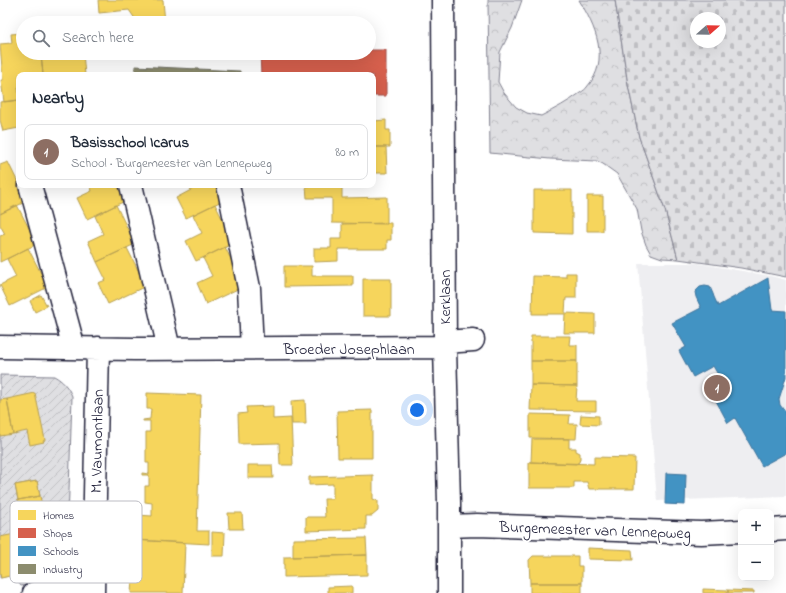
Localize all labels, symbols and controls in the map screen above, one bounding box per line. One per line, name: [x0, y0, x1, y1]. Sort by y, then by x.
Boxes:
north arrow: [690, 12, 726, 48]
search box: [16, 16, 376, 60]
icon: search: [30, 27, 52, 49]
text: Search here: [62, 27, 134, 49]
text: Nearby: [32, 86, 84, 111]
text: Basisschool Icarus: [71, 132, 189, 154]
text: 1: [44, 143, 48, 162]
text: 80 m: [335, 143, 359, 162]
text: School · Burgemeester van Lennepweg: [71, 154, 272, 173]
street label: Kerklaan: [434, 270, 458, 324]
street label: Broeder Josephlaan: [282, 338, 415, 362]
pin: 1: [704, 373, 730, 403]
street label: M. Vaumontlaan: [85, 389, 111, 493]
your location: [407, 400, 427, 420]
legend: [10, 501, 142, 583]
text: Homes: [43, 508, 75, 524]
map controls: [738, 509, 774, 581]
button: +: [738, 509, 774, 545]
street label: Burgemeester van Lennepweg: [498, 516, 691, 546]
text: Shops: [43, 526, 73, 542]
text: Schools: [43, 544, 79, 560]
button: −: [738, 545, 774, 581]
text: Industry: [43, 562, 82, 579]

